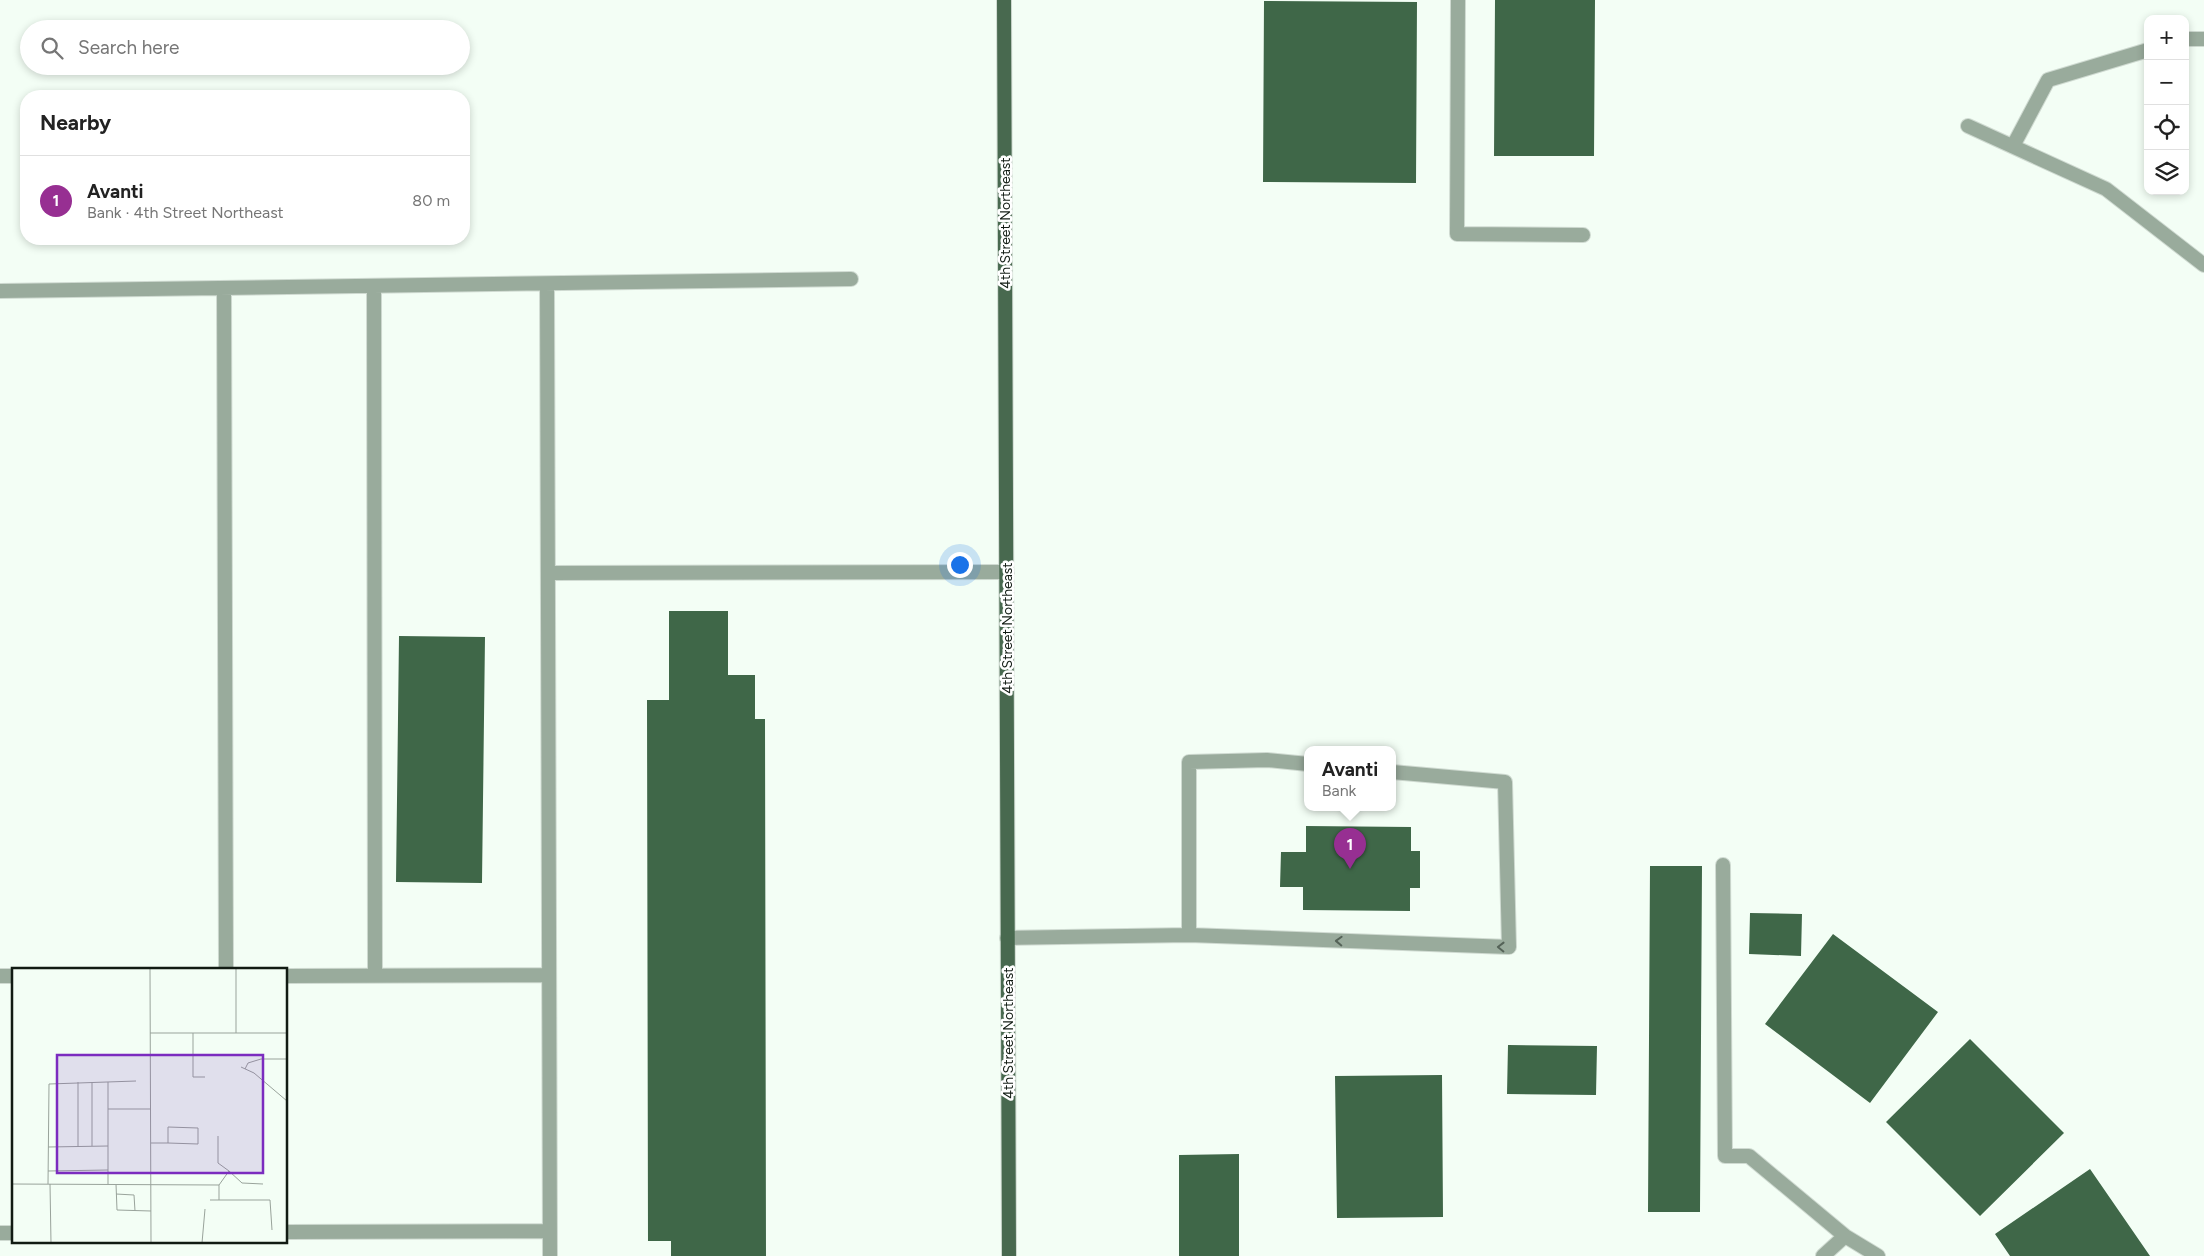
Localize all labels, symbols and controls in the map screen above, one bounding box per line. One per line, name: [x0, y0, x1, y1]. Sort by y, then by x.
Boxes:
map controls: [2144, 15, 2189, 195]
button: +: [2144, 15, 2189, 60]
search box: [20, 20, 470, 75]
icon: search: [38, 34, 66, 62]
text: Search here: [78, 36, 180, 59]
button: −: [2144, 60, 2189, 105]
button: locate: [2144, 105, 2189, 150]
text: Nearby: [40, 110, 111, 135]
button: layers: [2144, 150, 2189, 195]
street label: 4th Street Northeast: [997, 157, 1014, 289]
text: Avanti: [87, 180, 144, 203]
text: 1: [53, 191, 59, 210]
text: 80 m: [412, 191, 450, 210]
text: Bank · 4th Street Northeast: [87, 203, 284, 222]
your location: [947, 552, 973, 578]
street label: 4th Street Northeast: [999, 562, 1016, 694]
popup: [1304, 746, 1396, 811]
text: Avanti: [1322, 758, 1378, 781]
text: Bank: [1322, 781, 1356, 800]
pin: 1: [1334, 828, 1366, 869]
one-way arrow: [1334, 935, 1342, 946]
one-way arrow: [1496, 942, 1504, 952]
street label: 4th Street Northeast: [1000, 967, 1017, 1099]
inset map: [12, 968, 288, 1244]

